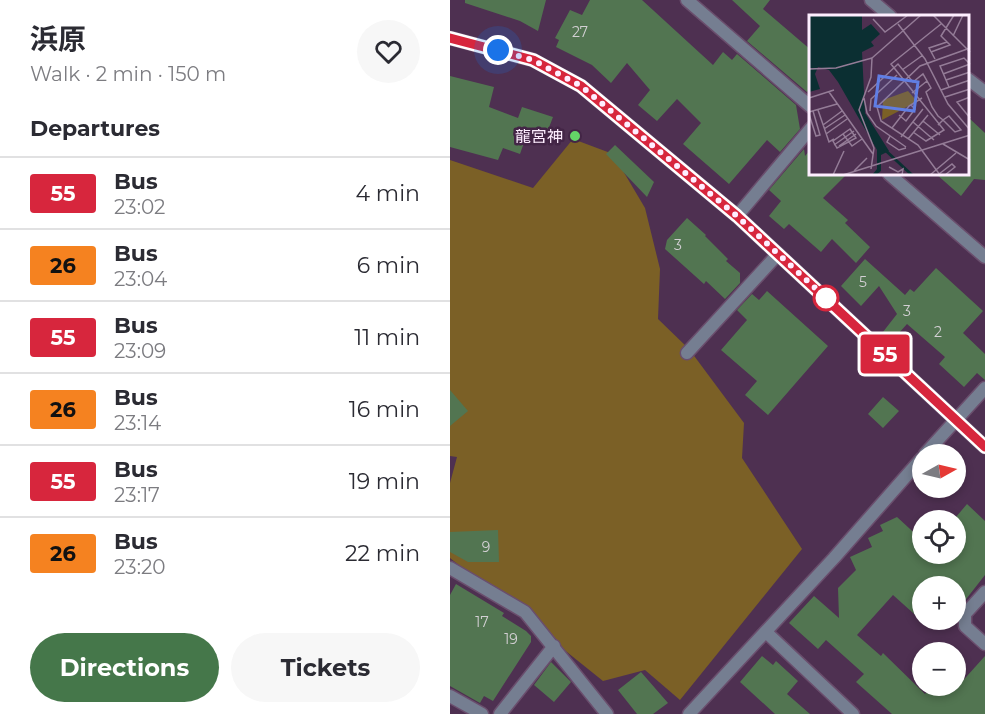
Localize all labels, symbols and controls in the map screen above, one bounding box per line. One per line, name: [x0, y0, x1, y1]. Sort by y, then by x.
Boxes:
inset map: [809, 15, 970, 176]
button: heart: [357, 20, 420, 83]
text: 浜原: [30, 22, 86, 56]
house number: 27: [572, 23, 588, 41]
your location: [483, 35, 513, 65]
text: Walk · 2 min · 150 m: [30, 62, 226, 86]
text: Departures: [30, 115, 160, 142]
place label: 龍宮神: [515, 127, 563, 146]
marker: 龍宮神: [568, 129, 582, 143]
text: Bus: [114, 168, 158, 195]
text: 4 min: [356, 180, 420, 207]
text: 55: [51, 181, 75, 206]
text: 23:02: [114, 195, 165, 219]
house number: 3: [674, 236, 682, 254]
text: Bus: [114, 240, 158, 267]
text: 6 min: [357, 252, 420, 279]
text: 26: [50, 253, 76, 278]
text: 23:04: [114, 267, 167, 291]
house number: 5: [859, 273, 867, 291]
unlabelled marker: [813, 285, 839, 311]
house number: 3: [903, 302, 911, 320]
text: Bus: [114, 312, 158, 339]
house number: 2: [934, 323, 942, 341]
text: 11 min: [354, 324, 420, 351]
text: 55: [51, 325, 75, 350]
line badge: 55: [858, 334, 912, 374]
text: 23:09: [114, 339, 166, 363]
text: 55: [873, 342, 897, 367]
text: Bus: [114, 384, 158, 411]
text: 16 min: [349, 396, 420, 423]
text: 26: [50, 397, 76, 422]
text: 23:14: [114, 411, 161, 435]
north arrow: [912, 444, 966, 498]
map controls: [912, 444, 966, 696]
text: Bus: [114, 456, 158, 483]
text: 19 min: [349, 468, 420, 495]
text: 55: [51, 469, 75, 494]
text: 23:17: [114, 483, 160, 507]
button: locate: [912, 510, 966, 564]
text: Bus: [114, 528, 158, 555]
house number: 9: [482, 538, 490, 556]
text: 22 min: [345, 540, 420, 567]
text: 26: [50, 541, 76, 566]
text: 23:20: [114, 555, 165, 579]
button: +: [912, 576, 966, 630]
house number: 17: [475, 613, 489, 631]
house number: 19: [504, 630, 518, 648]
button: Directions: [30, 633, 219, 702]
button: Tickets: [231, 633, 420, 702]
button: −: [912, 642, 966, 696]

